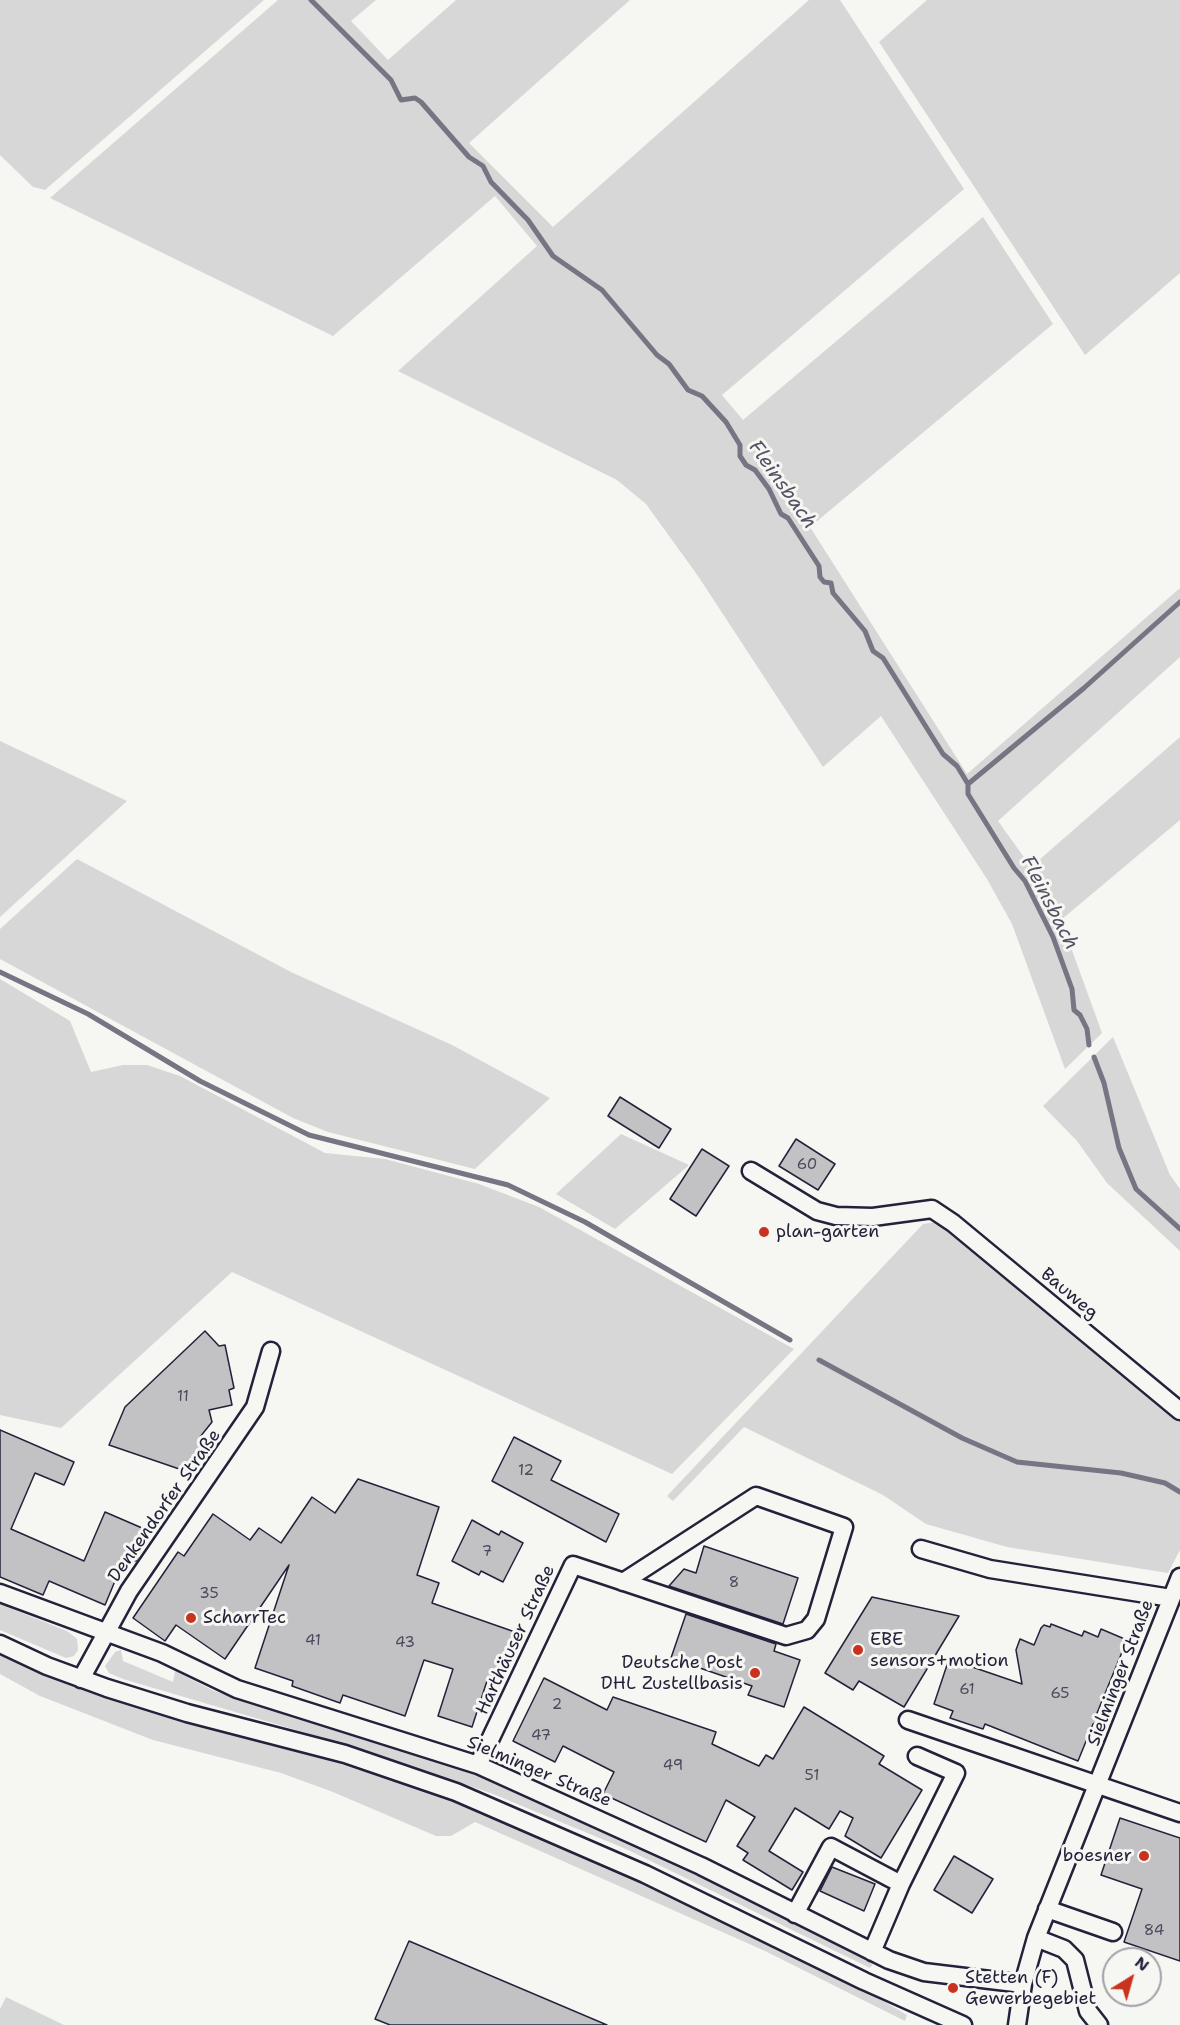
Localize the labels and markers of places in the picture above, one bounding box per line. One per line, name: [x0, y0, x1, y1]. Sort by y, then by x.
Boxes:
place label: plan-garten: [776, 1221, 879, 1243]
marker: plan-garten: [757, 1225, 771, 1239]
place label: ScharrTec: [203, 1607, 286, 1629]
marker: ScharrTec: [184, 1611, 198, 1625]
place label: EBE sensors+motion: [870, 1629, 1009, 1672]
marker: EBE sensors+motion: [851, 1643, 865, 1657]
place label: Deutsche Post DHL Zustellbasis: [601, 1652, 743, 1694]
marker: Deutsche Post DHL Zustellbasis: [748, 1666, 762, 1680]
place label: boesner: [1063, 1845, 1132, 1867]
marker: boesner: [1137, 1849, 1151, 1863]
place label: Stetten (F) Gewerbegebiet: [965, 1967, 1096, 2010]
marker: Stetten (F) Gewerbegebiet: [946, 1981, 960, 1995]

